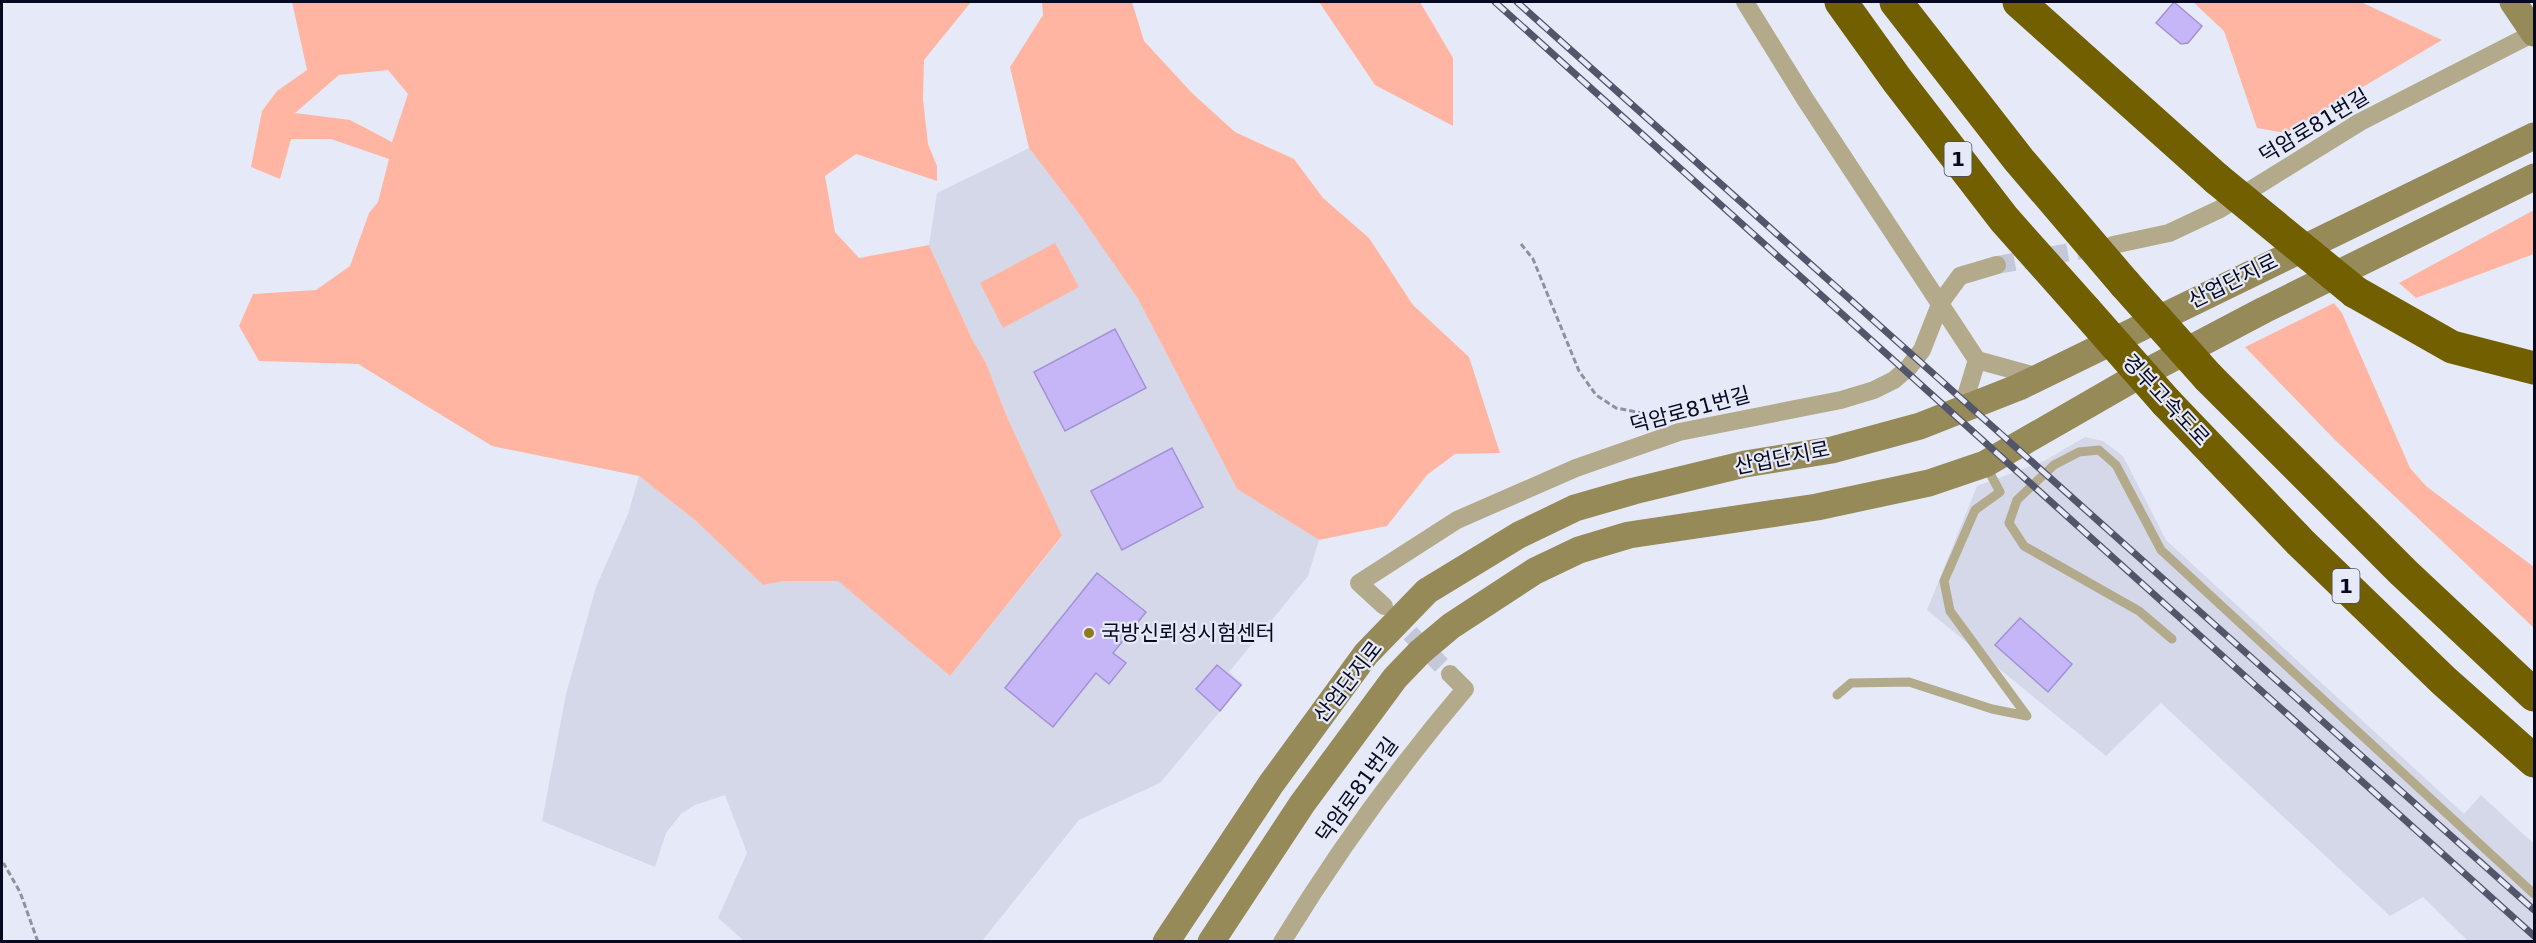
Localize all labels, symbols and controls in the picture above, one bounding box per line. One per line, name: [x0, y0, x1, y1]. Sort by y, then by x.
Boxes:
street label: 덕암로81번길: [2255, 84, 2373, 168]
road number: 1: [1944, 142, 1972, 176]
street label: 산업단지로: [2184, 249, 2282, 313]
street label: 경부고속도로: [2118, 349, 2214, 451]
street label: 덕암로81번길: [1627, 382, 1753, 438]
street label: 산업단지로: [1732, 437, 1832, 479]
road number: 1: [2332, 569, 2360, 603]
place label: 국방신뢰성시험센터: [1101, 621, 1275, 645]
marker: 국방신뢰성시험센터: [1082, 626, 1096, 640]
street label: 산업단지로: [1309, 637, 1387, 727]
street label: 덕암로81번길: [1311, 733, 1403, 847]

